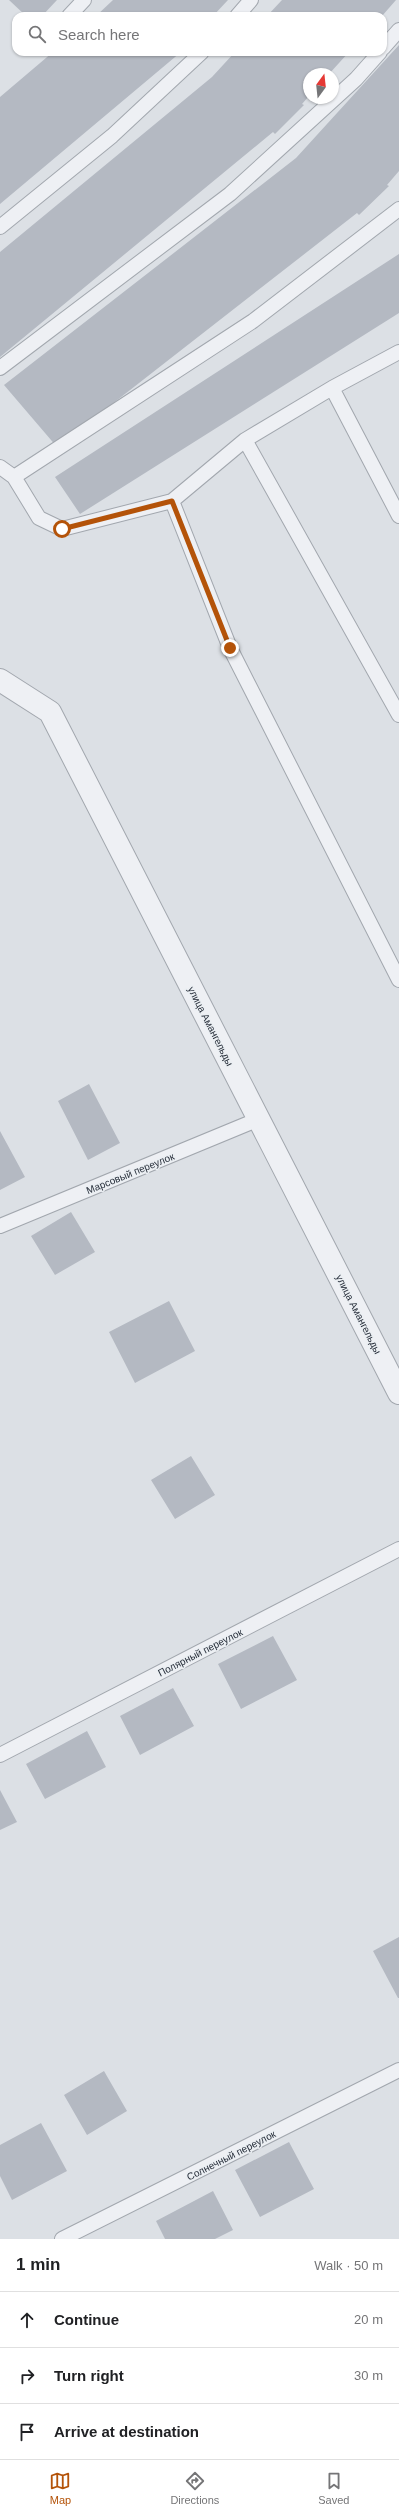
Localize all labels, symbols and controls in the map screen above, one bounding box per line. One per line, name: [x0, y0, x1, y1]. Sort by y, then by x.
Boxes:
search box: [12, 12, 387, 56]
icon: search: [26, 23, 48, 45]
text: Search here: [58, 26, 140, 43]
north arrow: [303, 68, 339, 104]
route start: [53, 520, 71, 538]
route end: [221, 639, 239, 657]
street label: улица Амангельды: [186, 985, 235, 1068]
street label: Марсовый переулок: [85, 1151, 176, 1196]
street label: улица Амангельды: [334, 1273, 383, 1356]
street label: Полярный переулок: [156, 1626, 245, 1678]
street label: Солнечный переулок: [185, 2128, 278, 2183]
text: 1 min: [16, 2255, 60, 2274]
text: Walk · 50 m: [314, 2258, 383, 2273]
icon: ahead: [16, 2309, 38, 2331]
text: Continue: [54, 2311, 119, 2328]
text: 20 m: [354, 2312, 383, 2327]
icon: right: [16, 2365, 38, 2387]
text: Turn right: [54, 2367, 124, 2384]
text: 30 m: [354, 2368, 383, 2383]
icon: arrive: [16, 2421, 38, 2443]
text: Arrive at destination: [54, 2423, 199, 2440]
tab: Map: [49, 2470, 71, 2506]
tab: Directions: [170, 2470, 219, 2506]
tab: Saved: [318, 2470, 349, 2506]

